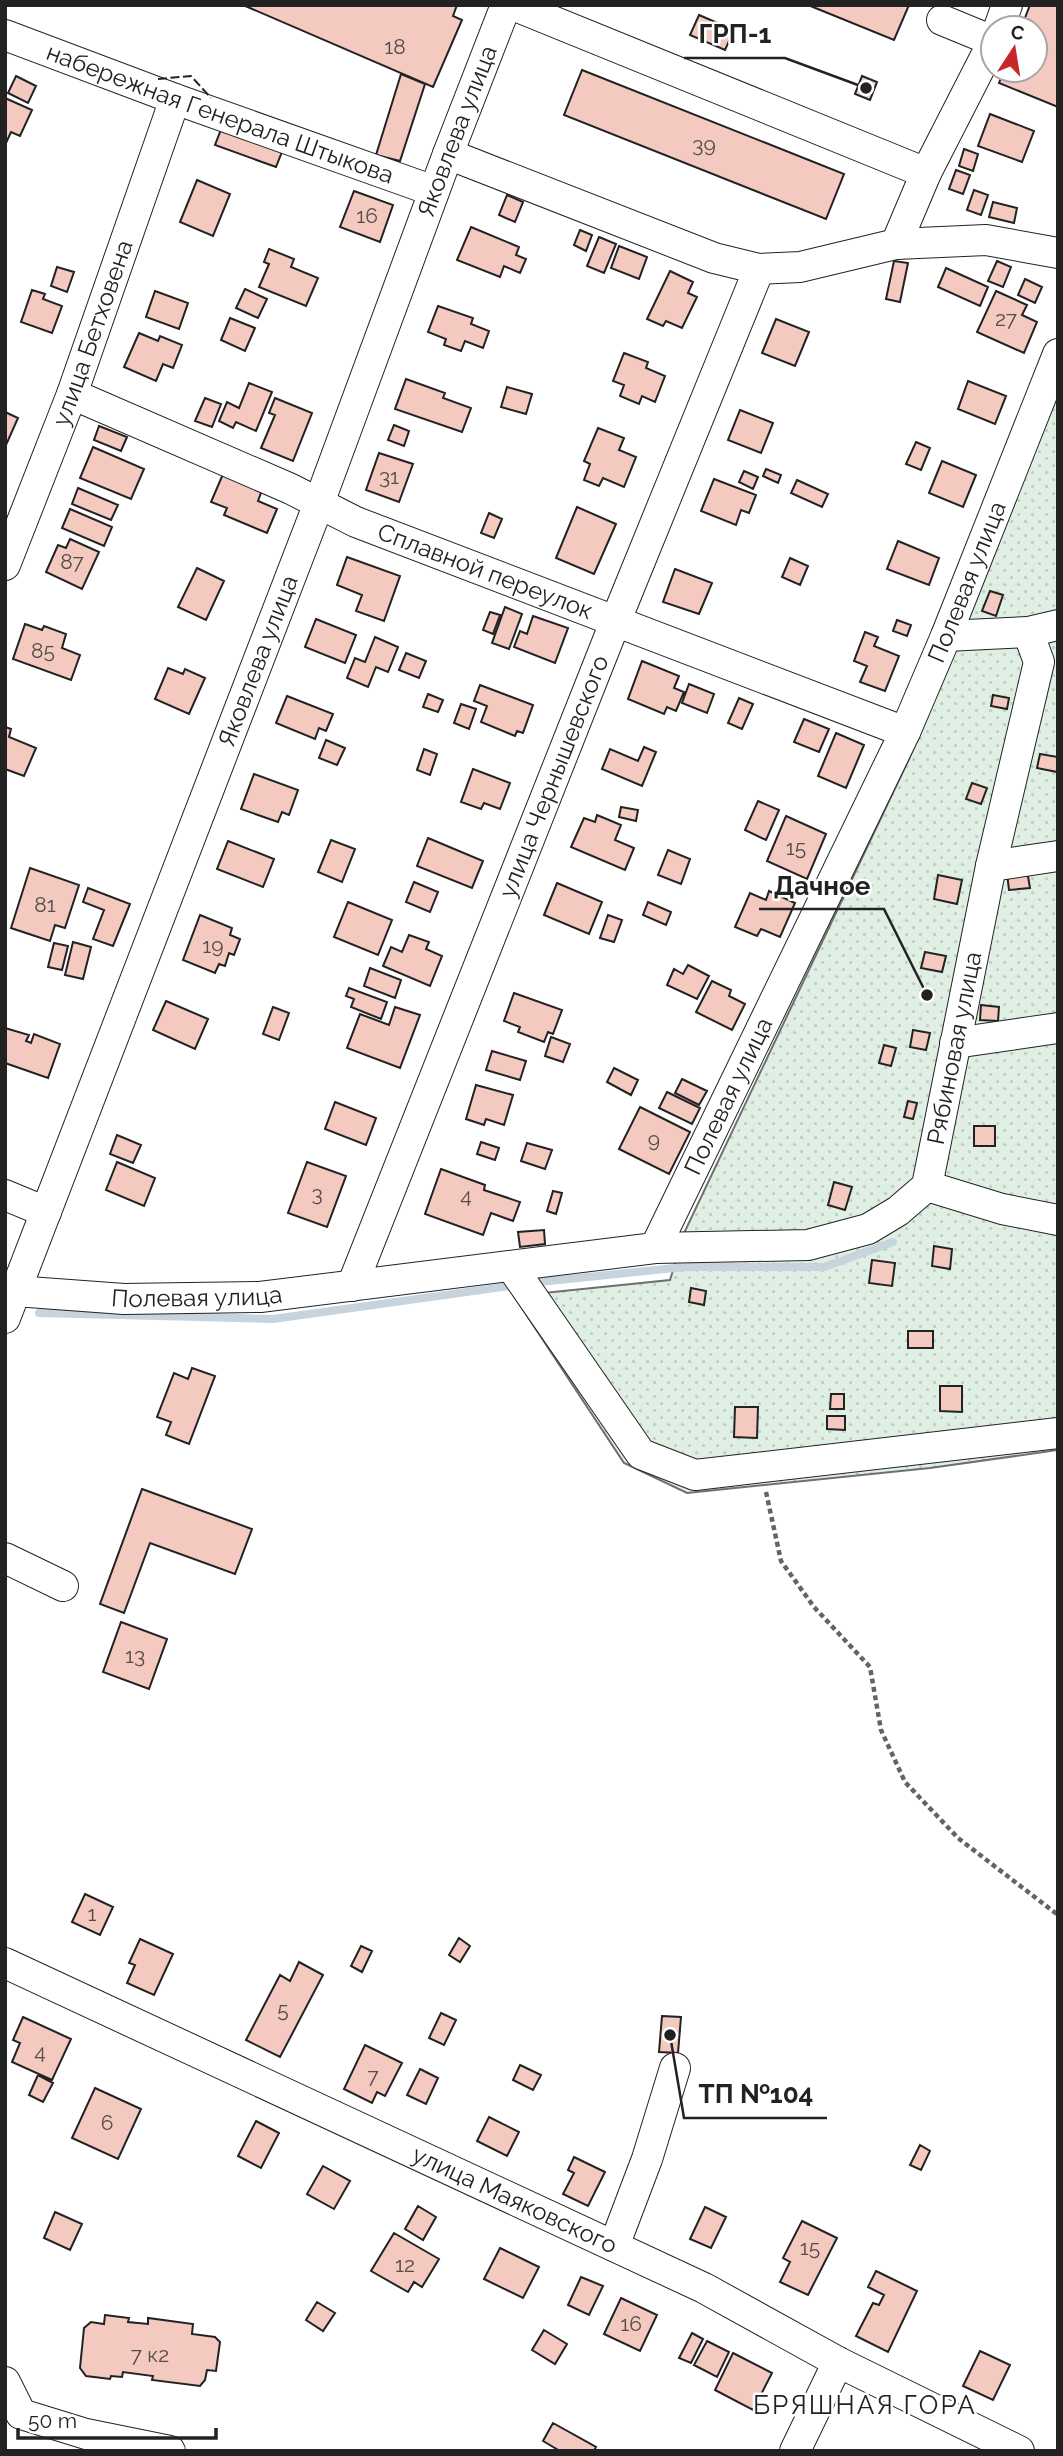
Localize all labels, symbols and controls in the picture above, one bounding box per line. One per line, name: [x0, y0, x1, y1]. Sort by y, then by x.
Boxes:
callout: ГРП-1: [684, 11, 785, 58]
north arrow: [979, 14, 1049, 84]
text: ГРП-1: [699, 19, 772, 49]
text: С: [1009, 20, 1026, 44]
house number: 18: [384, 34, 406, 59]
street label: набережная Генерала Штыкова: [43, 37, 398, 190]
street label: Яковлева улица: [411, 41, 503, 221]
house number: 39: [692, 132, 716, 157]
house number: 16: [356, 203, 378, 228]
street label: улица Бетховена: [46, 236, 139, 430]
house number: 27: [995, 306, 1018, 331]
house number: 31: [379, 464, 399, 489]
street label: Полевая улица: [921, 497, 1012, 667]
street label: Сплавной переулок: [374, 517, 597, 625]
house number: 87: [60, 549, 85, 574]
street label: Яковлева улица: [212, 571, 304, 751]
house number: 85: [31, 638, 55, 663]
street label: улица Чернышевского: [492, 651, 615, 902]
house number: 15: [786, 835, 806, 860]
callout: Дачное: [759, 862, 884, 909]
text: Дачное: [774, 871, 871, 901]
house number: 81: [34, 892, 56, 917]
house number: 19: [202, 933, 224, 958]
street label: Рябиновая улица: [921, 949, 988, 1147]
street label: Полевая улица: [678, 1013, 778, 1179]
house number: 9: [648, 1127, 660, 1152]
house number: 3: [311, 1181, 323, 1206]
house number: 4: [460, 1183, 472, 1208]
street label: Полевая улица: [110, 1279, 284, 1313]
house number: 13: [125, 1643, 145, 1668]
house number: 1: [88, 1901, 97, 1926]
house number: 5: [277, 1997, 289, 2022]
house number: 4: [34, 2039, 46, 2064]
house number: 7: [367, 2063, 379, 2088]
callout: ТП №104: [684, 2071, 827, 2118]
text: ТП №104: [699, 2079, 813, 2109]
house number: 6: [101, 2110, 113, 2135]
street label: улица Маяковского: [408, 2139, 622, 2260]
house number: 15: [800, 2235, 820, 2260]
house number: 12: [395, 2252, 415, 2277]
house number: 16: [620, 2311, 642, 2336]
house number: 7 к2: [131, 2342, 169, 2367]
district label: БРЯШНАЯ ГОРА: [753, 2390, 977, 2420]
scale bar: [18, 2396, 215, 2440]
text: 50 m: [28, 2408, 77, 2433]

